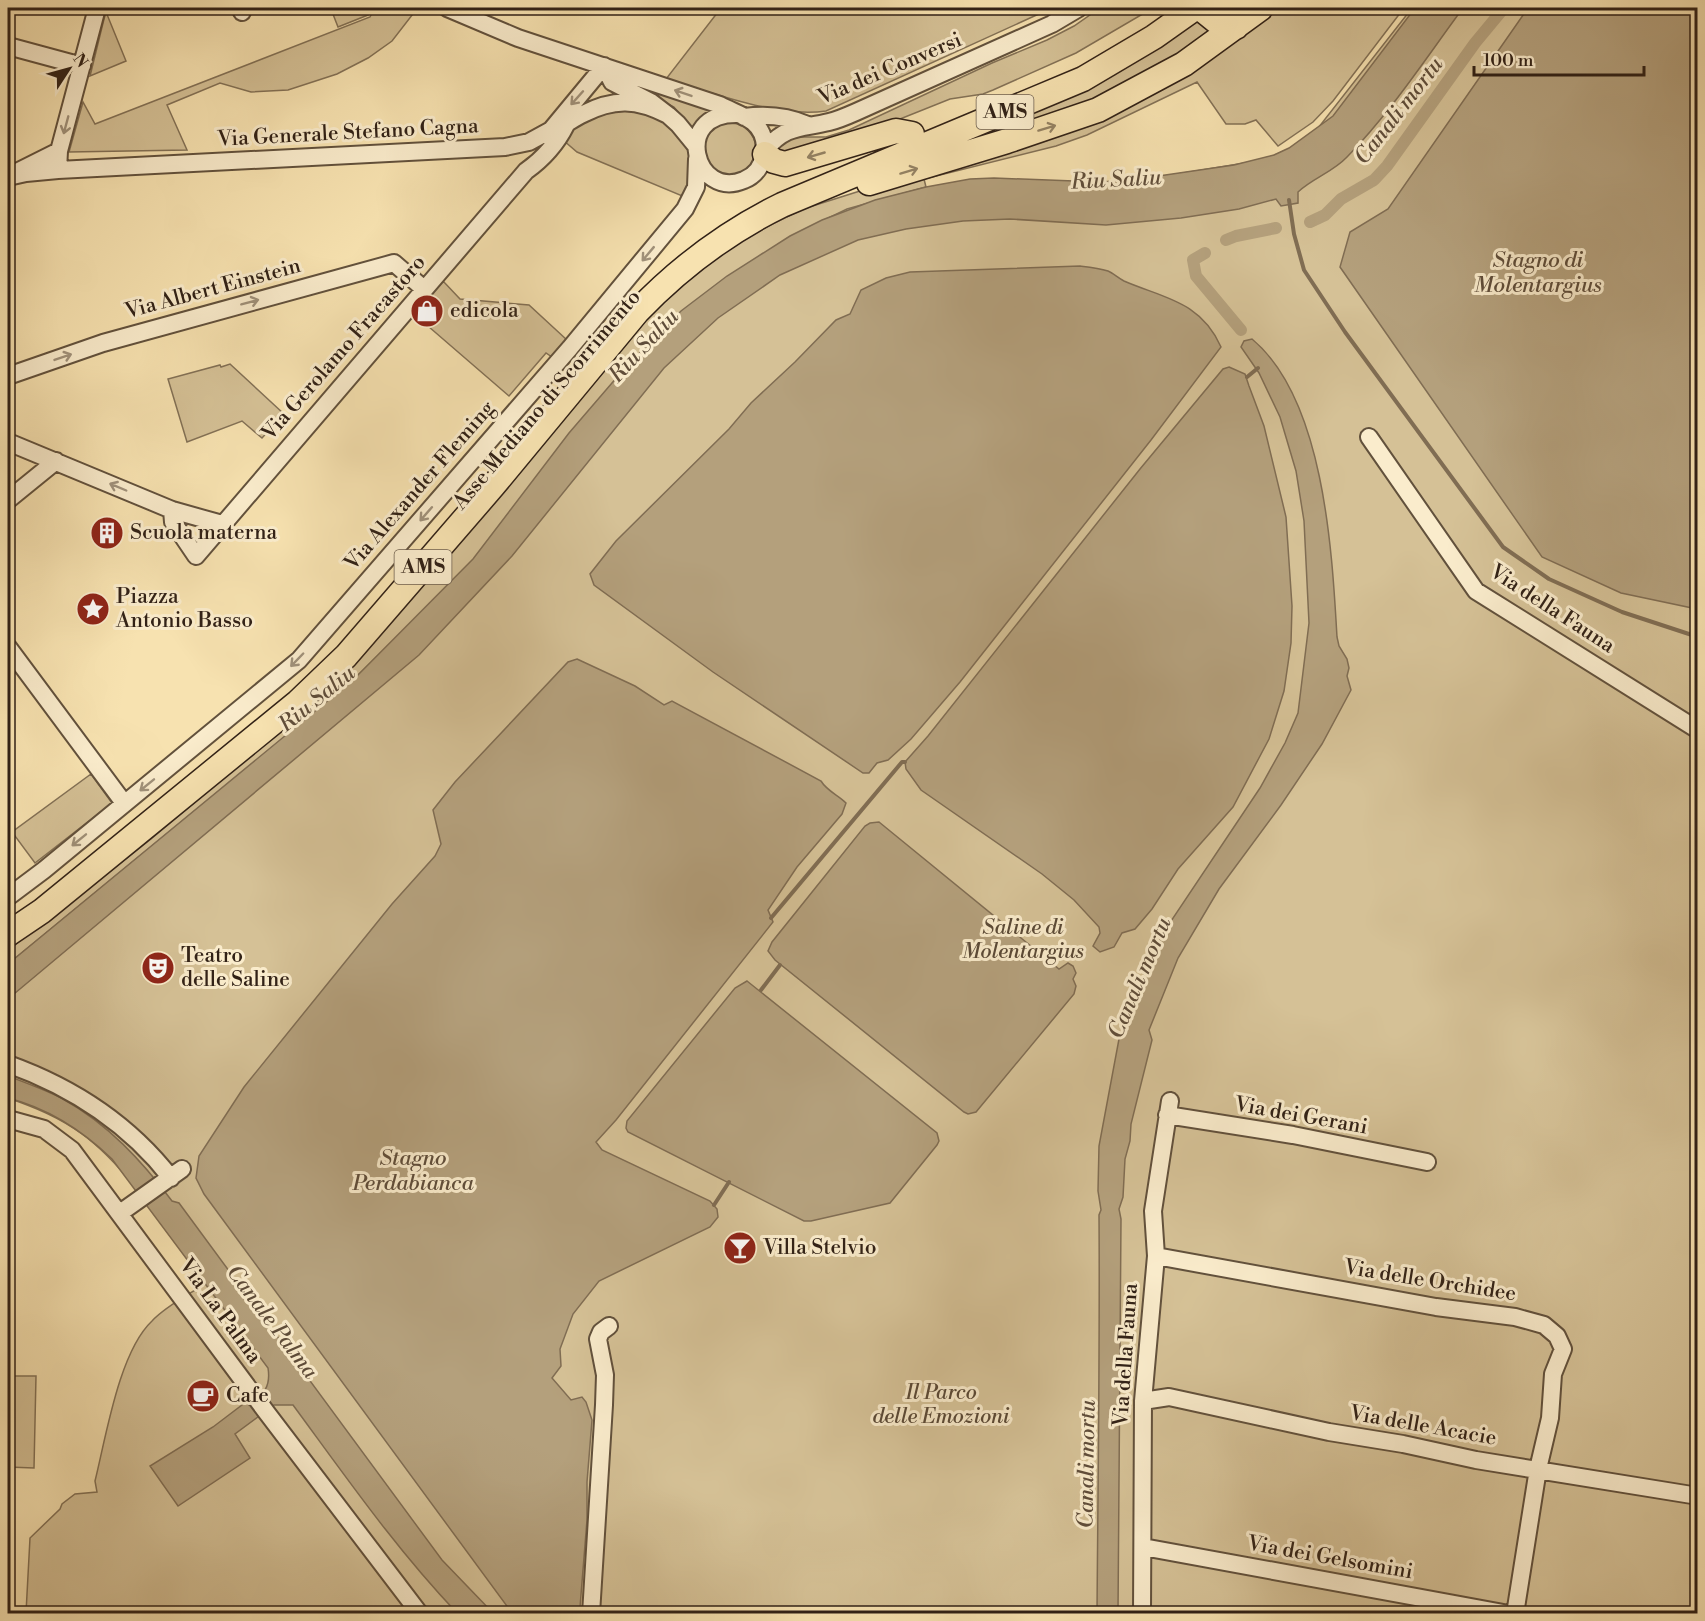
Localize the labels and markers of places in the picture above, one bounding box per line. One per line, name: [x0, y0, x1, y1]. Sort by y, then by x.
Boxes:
shop icon: edicola: [409, 293, 445, 329]
place label: edicola: [450, 298, 519, 324]
building icon: Scuola materna: [89, 515, 125, 551]
place label: Scuola materna: [130, 520, 277, 546]
place label: Piazza Antonio Basso: [115, 584, 253, 634]
place icon: Piazza Antonio Basso: [75, 591, 111, 627]
place label: Teatro delle Saline: [181, 943, 290, 993]
theatre icon: Teatro delle Saline: [140, 950, 176, 986]
bar icon: Villa Stelvio: [722, 1230, 758, 1266]
place label: Villa Stelvio: [762, 1235, 877, 1261]
cafe icon: Cafe: [185, 1378, 221, 1414]
place label: Cafe: [226, 1383, 269, 1409]

